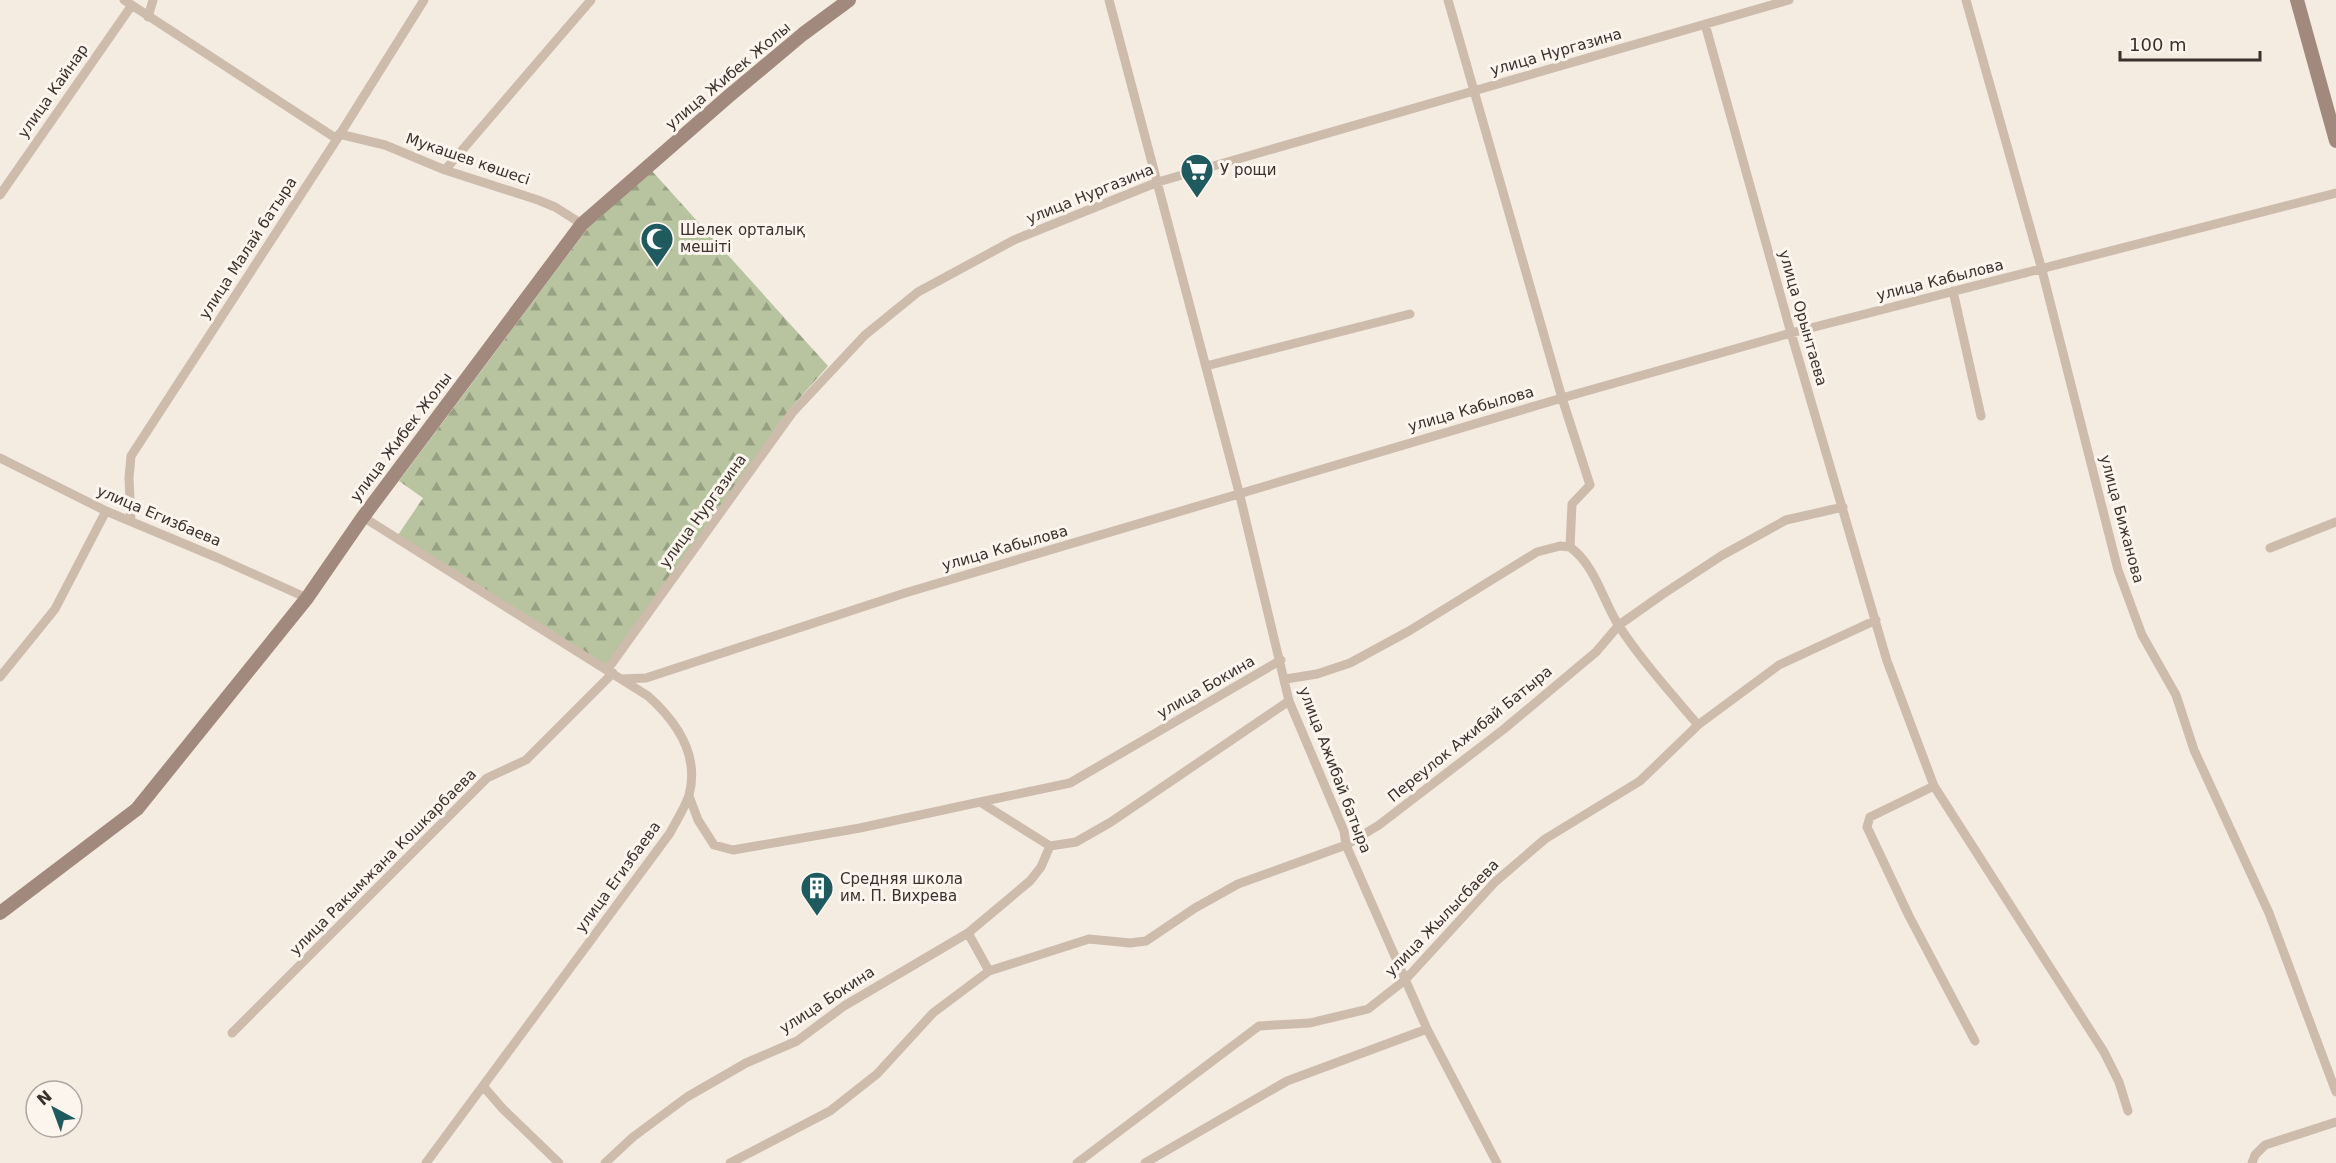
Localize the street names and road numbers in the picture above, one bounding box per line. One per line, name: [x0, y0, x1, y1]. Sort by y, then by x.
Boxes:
street label: улица Жибек Жолы: [662, 19, 794, 133]
street label: улица Нургазина: [1488, 25, 1624, 79]
street label: улица Кайнар: [14, 41, 92, 141]
street label: Мукашев көшесі: [403, 129, 533, 189]
street label: улица Нургазина: [1024, 160, 1156, 228]
street label: улица Малай батыра: [195, 174, 301, 322]
street label: улица Орынтаева: [1775, 248, 1831, 388]
street label: улица Кабылова: [1875, 256, 2005, 304]
street label: улица Жибек Жолы: [346, 369, 456, 505]
street label: улица Кабылова: [1406, 382, 1536, 436]
street label: улица Нургазина: [656, 451, 750, 571]
street label: улица Бижанова: [2096, 453, 2148, 585]
street label: улица Егизбаева: [94, 482, 224, 550]
street label: улица Кабылова: [940, 521, 1070, 575]
street label: улица Бокина: [1154, 652, 1258, 722]
street label: Переулок Ажибай Батыра: [1384, 662, 1556, 806]
street label: улица Ажибай батыра: [1295, 684, 1375, 856]
street label: улица Ракымжана Кошкарбаева: [286, 765, 480, 959]
street label: улица Егизбаева: [572, 818, 664, 936]
street label: улица Жылысбаева: [1381, 856, 1503, 980]
street label: улица Бокина: [776, 963, 878, 1037]

